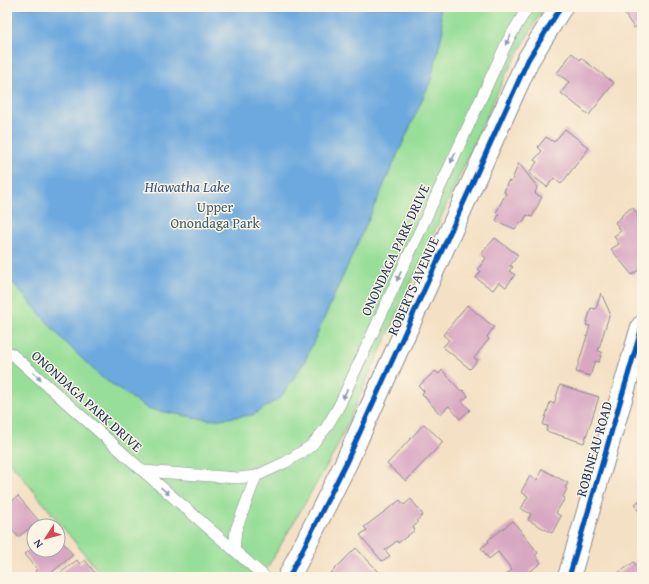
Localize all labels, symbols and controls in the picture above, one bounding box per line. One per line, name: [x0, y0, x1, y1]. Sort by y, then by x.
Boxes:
one-way arrow: [505, 34, 511, 46]
one-way arrow: [450, 153, 456, 164]
water label: Hiawatha Lake: [143, 176, 230, 197]
street label: ONONDAGA PARK DRIVE: [356, 181, 434, 319]
park label: Upper Onondaga Park: [170, 197, 260, 233]
street label: ROBERTS AVENUE: [382, 233, 444, 339]
one-way arrow: [396, 271, 402, 282]
street label: ONONDAGA PARK DRIVE: [27, 346, 147, 456]
one-way arrow: [32, 372, 42, 381]
one-way arrow: [342, 389, 348, 400]
street label: ROBINEAU ROAD: [571, 399, 617, 499]
one-way arrow: [160, 486, 171, 495]
north arrow: [26, 518, 66, 558]
text: N: [29, 536, 47, 552]

